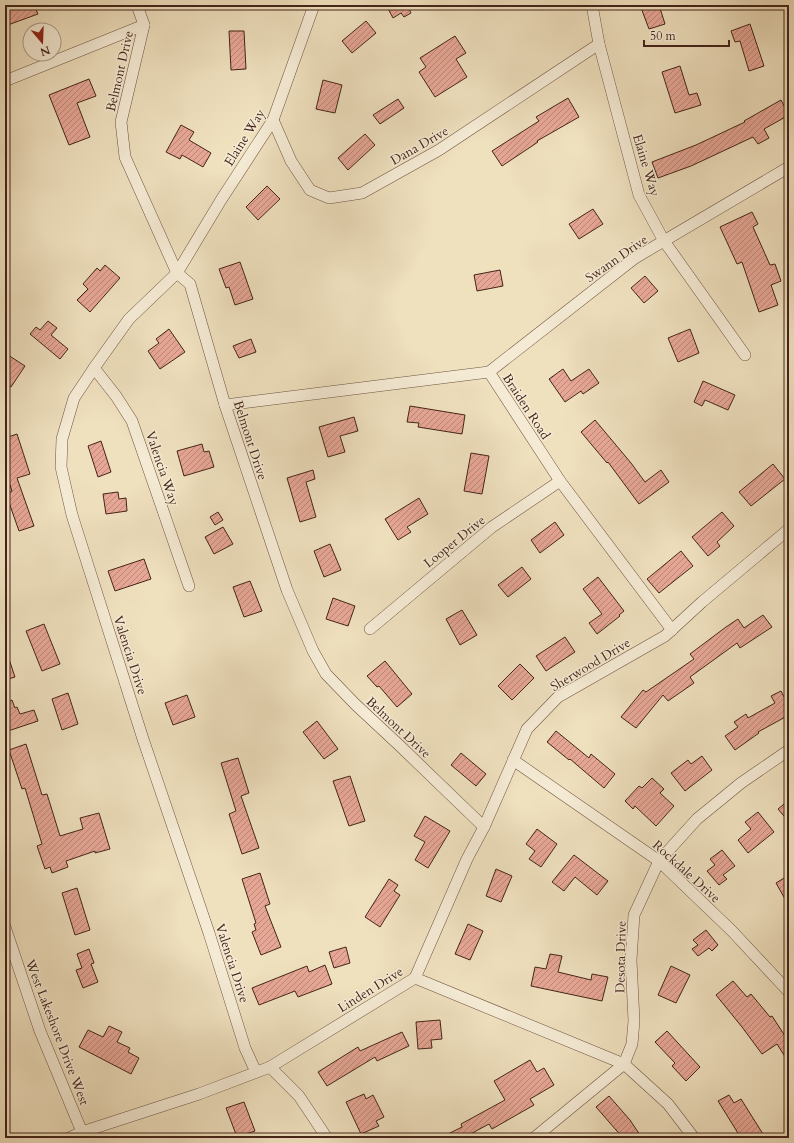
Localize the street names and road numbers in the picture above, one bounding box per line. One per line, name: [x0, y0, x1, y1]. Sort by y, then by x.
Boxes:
street label: Belmont Drive: [102, 29, 138, 113]
street label: Elaine Way: [220, 105, 270, 170]
street label: Dana Drive: [387, 122, 452, 170]
street label: Elaine Way: [628, 132, 664, 199]
street label: Swann Drive: [582, 231, 651, 287]
street label: Braiden Road: [498, 370, 554, 443]
street label: Belmont Drive: [229, 398, 271, 482]
street label: Valencia Way: [141, 429, 183, 508]
street label: Looper Drive: [420, 511, 489, 572]
street label: Valencia Drive: [109, 614, 151, 697]
street label: Sherwood Drive: [547, 634, 634, 696]
street label: Belmont Drive: [362, 693, 435, 763]
street label: Rockdale Drive: [648, 836, 724, 907]
street label: Desota Drive: [611, 921, 631, 993]
street label: Valencia Drive: [211, 922, 253, 1005]
street label: West Lakeshore Drive West: [21, 956, 93, 1108]
street label: Linden Drive: [334, 963, 407, 1017]

